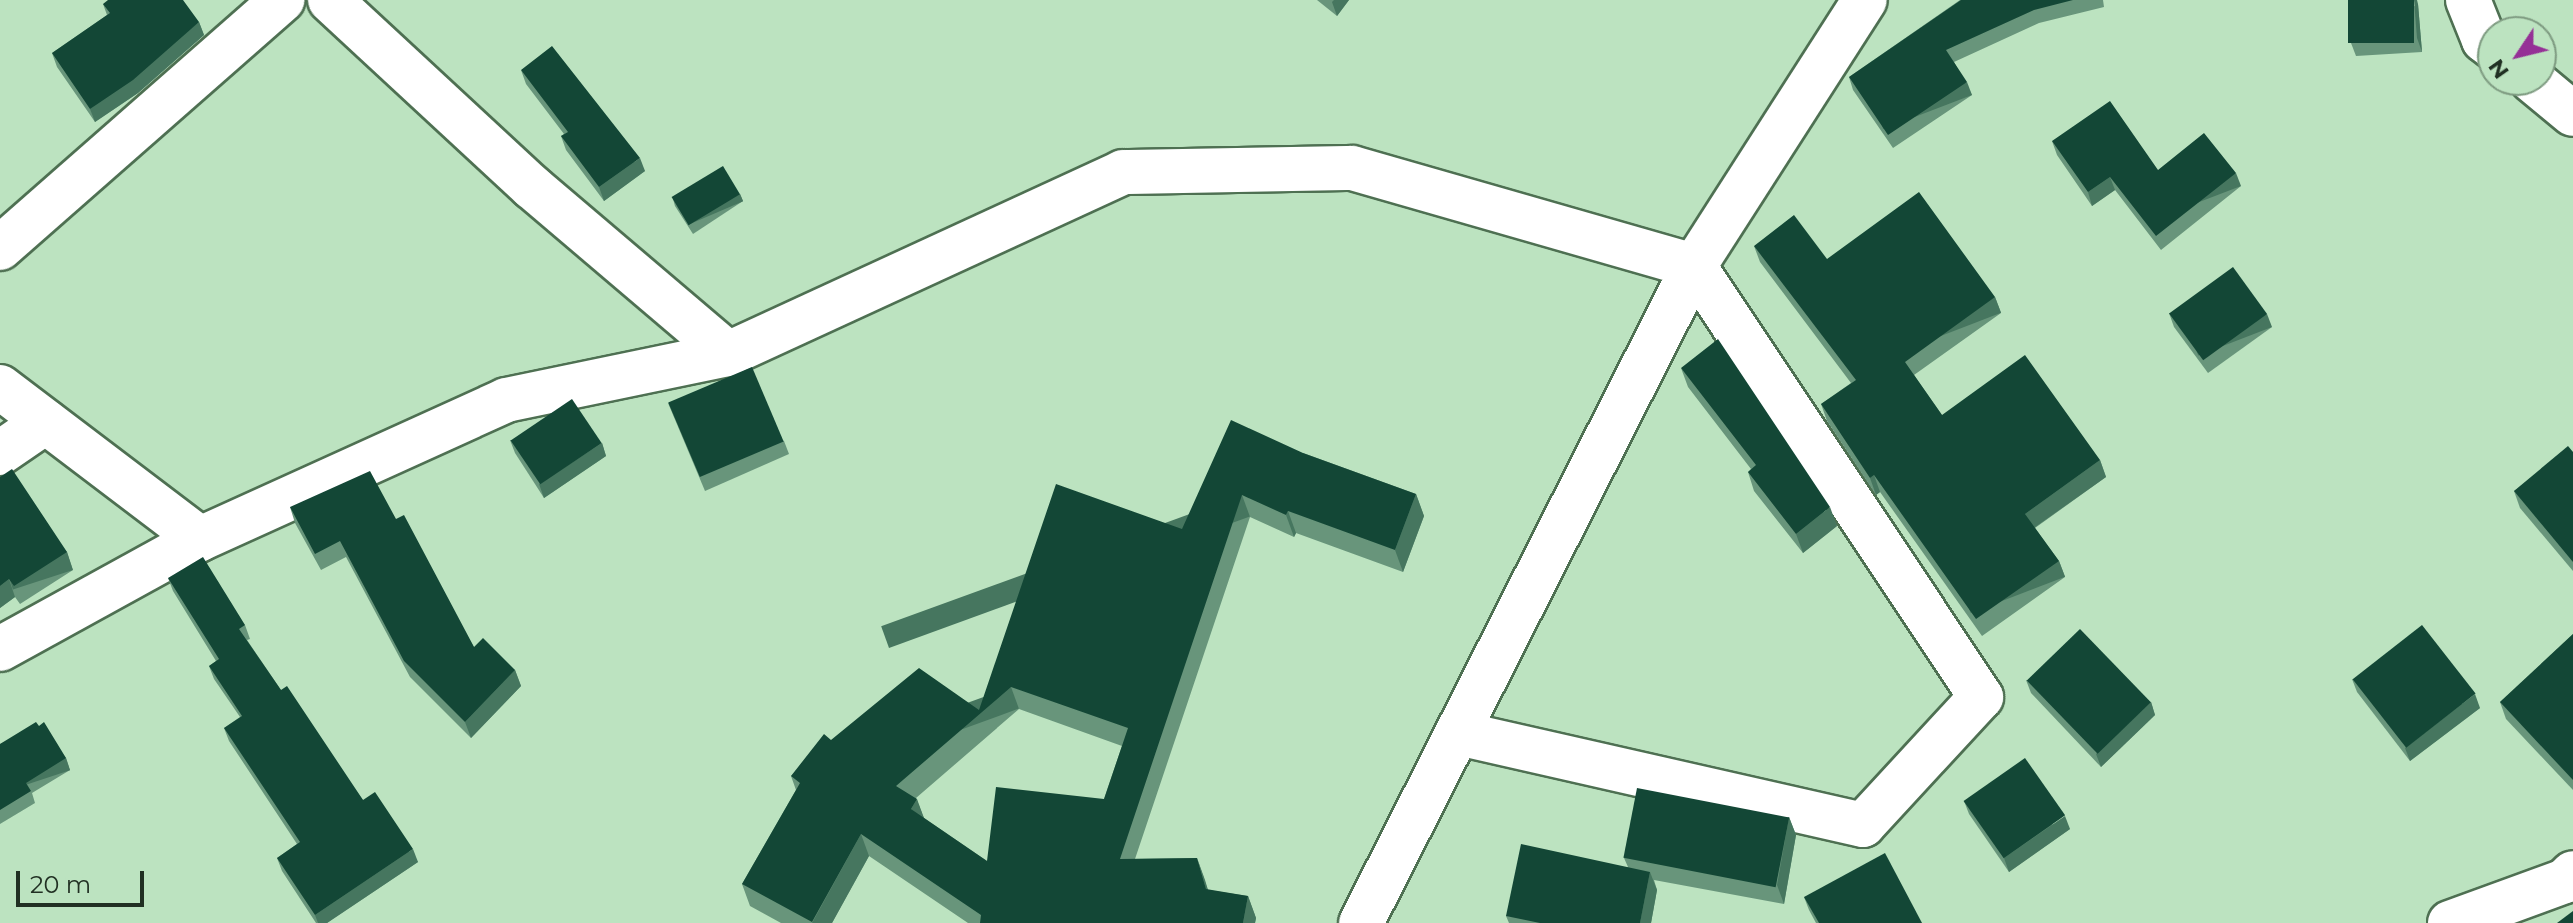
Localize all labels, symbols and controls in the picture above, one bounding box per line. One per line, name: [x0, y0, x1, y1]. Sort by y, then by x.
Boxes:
north arrow: [2477, 16, 2557, 96]
text: N: [2482, 54, 2515, 84]
scale bar: [20, 855, 148, 905]
text: 20 m: [30, 870, 91, 899]

